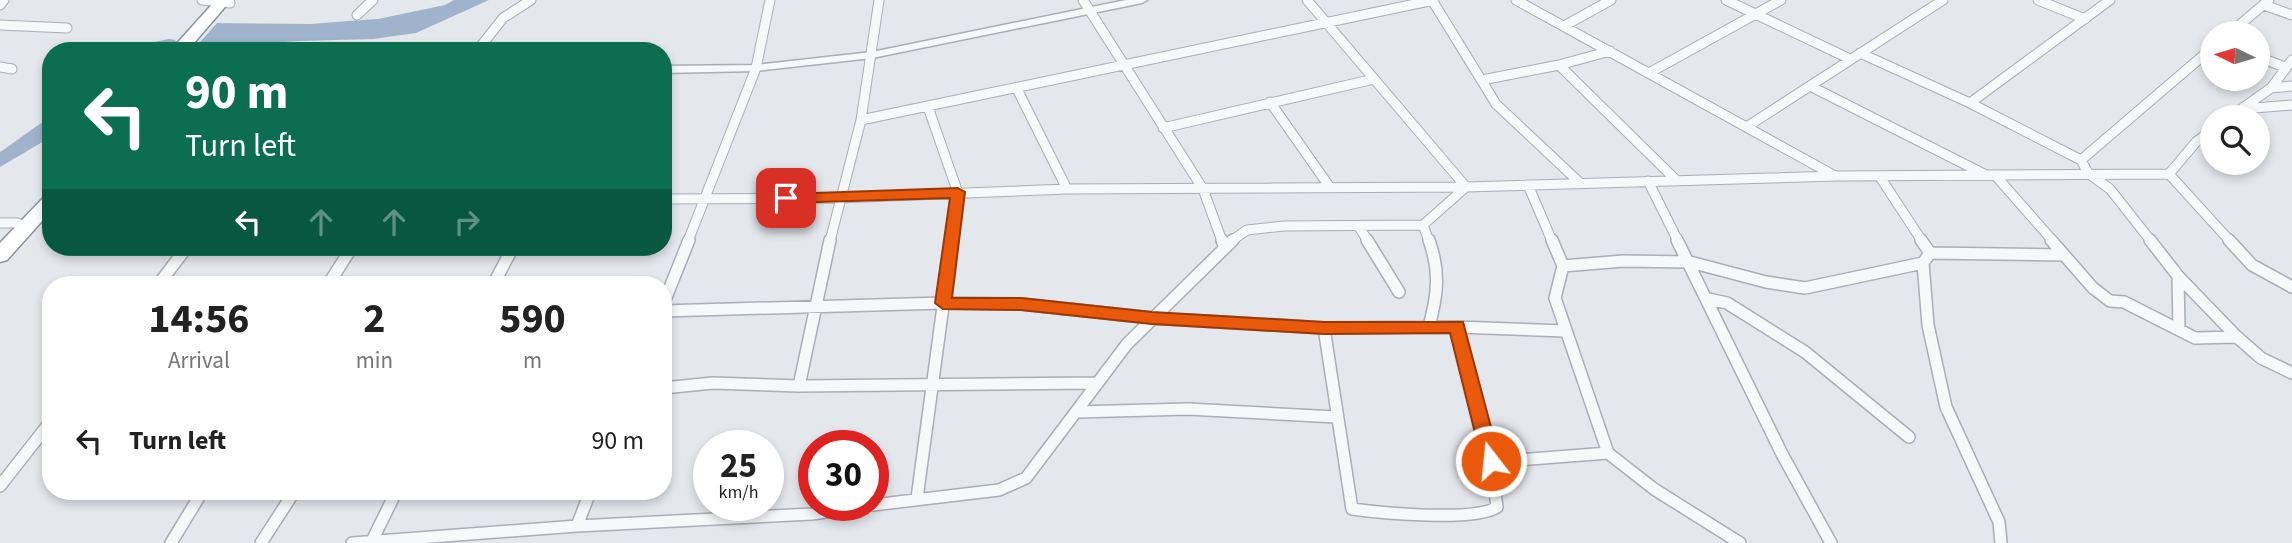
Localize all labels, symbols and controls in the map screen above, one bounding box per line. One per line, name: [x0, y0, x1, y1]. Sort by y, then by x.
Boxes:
north arrow: [2200, 21, 2270, 91]
map controls: [2200, 21, 2270, 175]
text: 90 m: [185, 58, 289, 128]
icon: left: [70, 70, 161, 161]
button: search: [2200, 105, 2270, 175]
text: Turn left: [185, 123, 296, 169]
pin: [756, 168, 816, 228]
icon: arrive: [767, 179, 805, 217]
icon: left: [229, 203, 267, 241]
icon: ahead: [302, 203, 340, 241]
icon: ahead: [375, 203, 413, 241]
icon: right: [448, 203, 486, 241]
text: 14:56: [148, 289, 250, 349]
text: 2: [363, 289, 385, 349]
text: 590: [499, 289, 566, 349]
text: Arrival: [168, 344, 230, 377]
text: min: [356, 344, 393, 377]
text: m: [523, 344, 542, 377]
icon: left: [70, 422, 108, 460]
text: Turn left: [129, 422, 226, 459]
text: 90 m: [591, 422, 644, 459]
position arrow: [1454, 424, 1528, 498]
speed limit sign: 30: [798, 430, 889, 521]
text: 25: [720, 441, 757, 491]
text: km/h: [719, 480, 758, 505]

